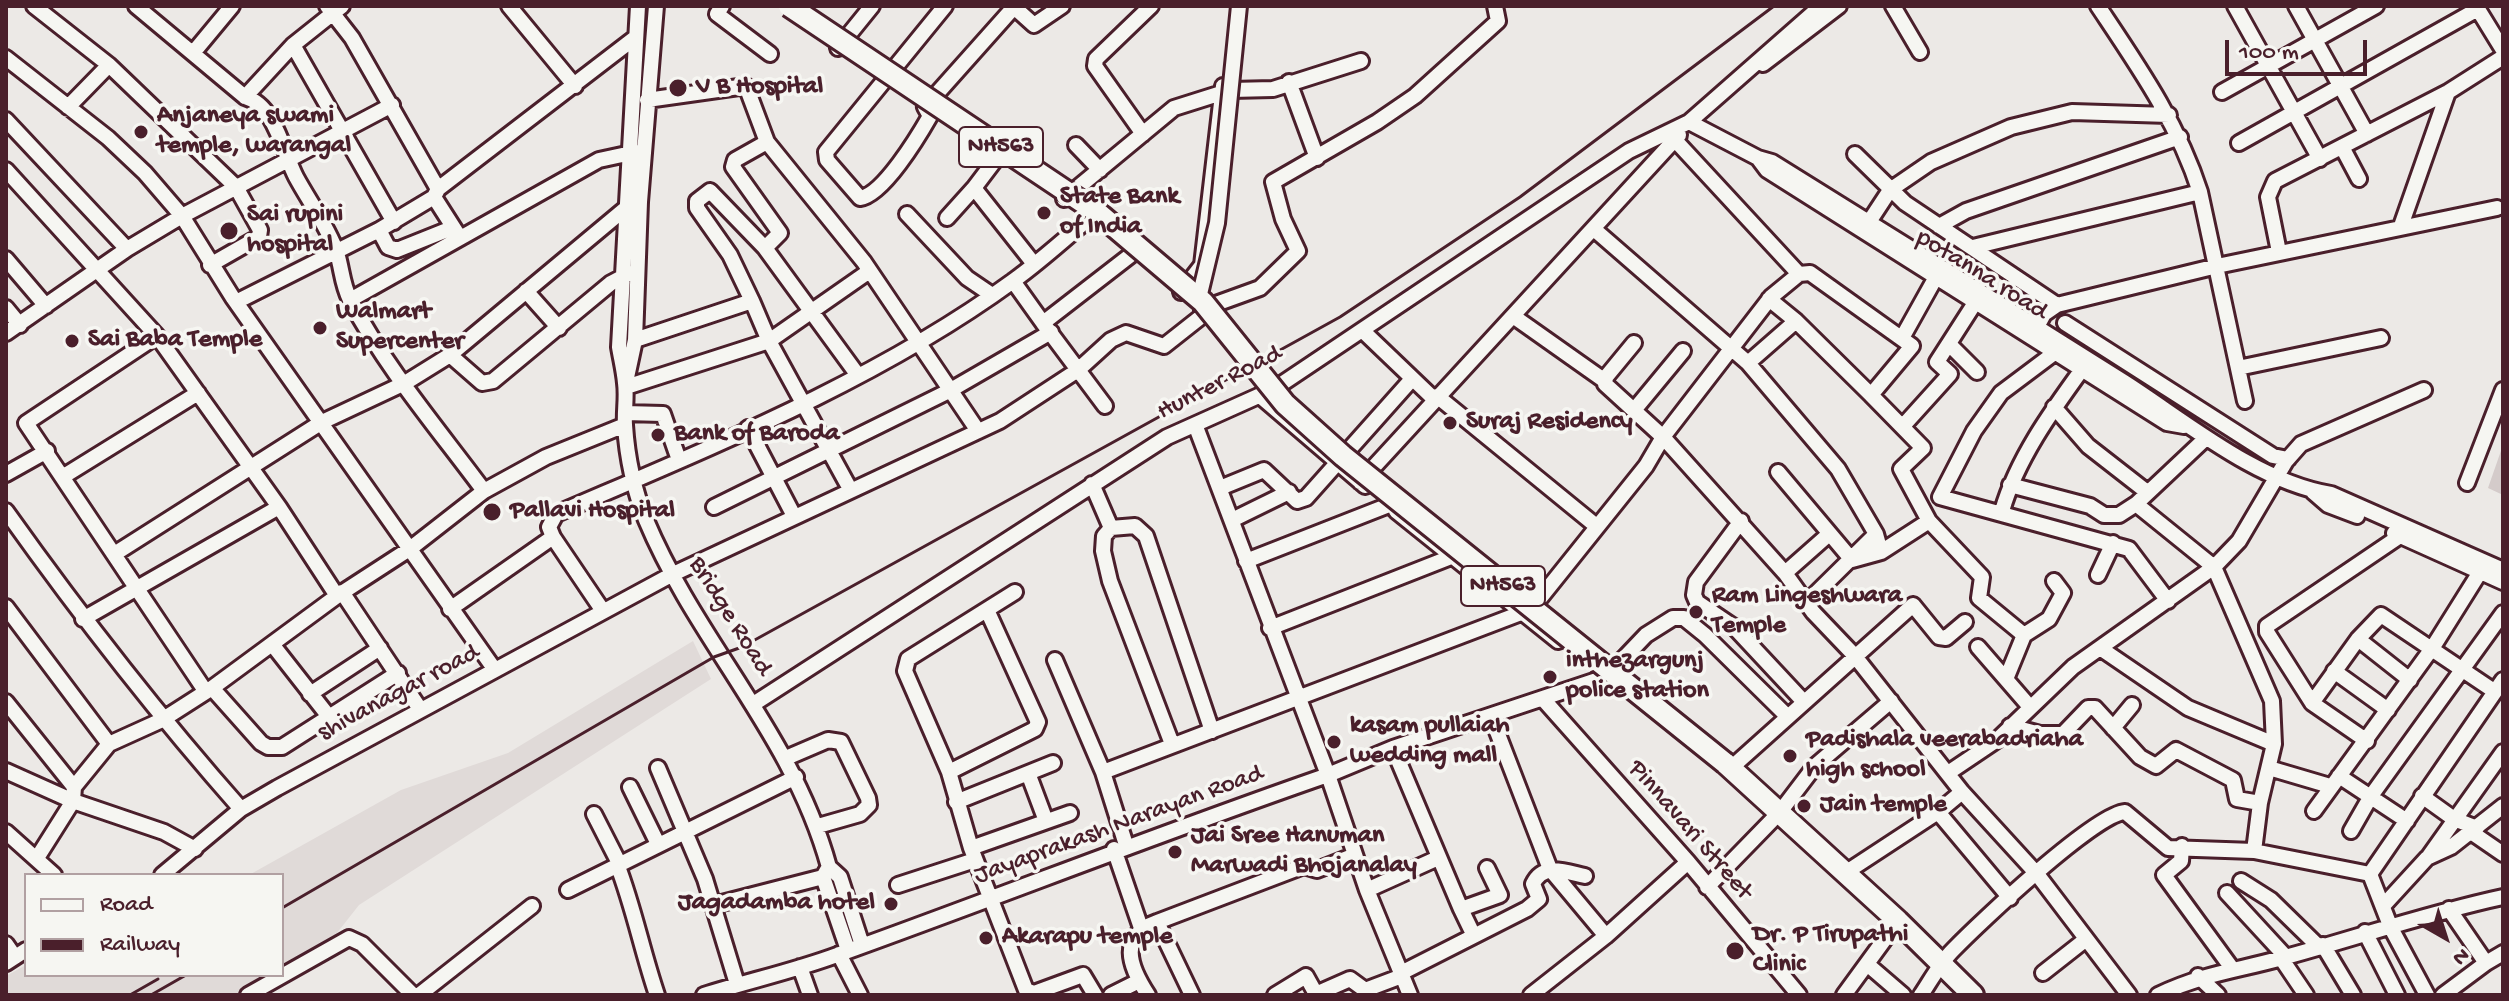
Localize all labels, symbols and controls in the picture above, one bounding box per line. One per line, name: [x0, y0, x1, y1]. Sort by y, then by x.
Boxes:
scale bar: [2229, 24, 2371, 74]
text: 100 m: [2239, 39, 2299, 68]
place label: V B Hospital: [696, 72, 823, 104]
marker: V B Hospital: [667, 77, 689, 99]
place label: Anjaneya swami temple, warangal: [157, 101, 351, 162]
marker: Anjaneya swami temple, warangal: [132, 123, 150, 141]
road number: NH563: [959, 127, 1043, 167]
place label: State Bank of India: [1060, 182, 1179, 244]
place label: Sai rupini hospital: [247, 200, 343, 262]
marker: State Bank of India: [1035, 204, 1053, 222]
marker: Sai rupini hospital: [218, 220, 240, 242]
street label: potanna road: [1910, 223, 2052, 329]
place label: Walmart Supercenter: [336, 297, 464, 358]
marker: Walmart Supercenter: [311, 319, 329, 337]
place label: Sai Baba Temple: [88, 325, 262, 357]
marker: Sai Baba Temple: [63, 332, 81, 350]
street label: Hunter Road: [1153, 339, 1287, 429]
place label: Suraj Residency: [1466, 407, 1633, 439]
marker: Suraj Residency: [1441, 414, 1459, 432]
place label: Bank of Baroda: [674, 419, 840, 451]
marker: Bank of Baroda: [649, 426, 667, 444]
place label: Pallavi Hospital: [510, 496, 675, 528]
marker: Pallavi Hospital: [481, 501, 503, 523]
street label: Bridge Road: [680, 552, 778, 682]
road number: NH563: [1461, 566, 1545, 606]
place label: Ram Lingeshwara Temple: [1712, 581, 1902, 642]
marker: Ram Lingeshwara Temple: [1687, 603, 1705, 621]
street label: shivanagar road: [313, 638, 485, 750]
place label: inthezargunj police station: [1566, 646, 1709, 708]
marker: inthezargunj police station: [1541, 668, 1559, 686]
place label: kasam pullaiah wedding mall: [1350, 711, 1510, 772]
place label: Padishala veerabadriaha high school: [1806, 725, 2083, 786]
marker: kasam pullaiah wedding mall: [1325, 733, 1343, 751]
marker: Padishala veerabadriaha high school: [1781, 747, 1799, 765]
street label: Pinnavari Street: [1620, 755, 1758, 907]
street label: Jayaprakash Narayan Road: [970, 759, 1268, 893]
place label: Jain temple: [1820, 790, 1947, 822]
marker: Jain temple: [1795, 797, 1813, 815]
place label: Jai Sree Hanuman Marwadi Bhojanalay: [1191, 821, 1417, 882]
marker: Jai Sree Hanuman Marwadi Bhojanalay: [1166, 843, 1184, 861]
legend: [24, 873, 284, 977]
place label: Jagadamba hotel: [678, 888, 875, 920]
text: Road: [100, 891, 152, 920]
marker: Jagadamba hotel: [882, 895, 900, 913]
north arrow: [2405, 897, 2485, 977]
place label: Dr. P Tirupathi Clinic: [1753, 920, 1908, 982]
place label: Akarapu temple: [1002, 922, 1173, 954]
marker: Akarapu temple: [977, 929, 995, 947]
text: Railway: [100, 931, 180, 960]
marker: Dr. P Tirupathi Clinic: [1724, 940, 1746, 962]
text: N: [2446, 941, 2474, 970]

